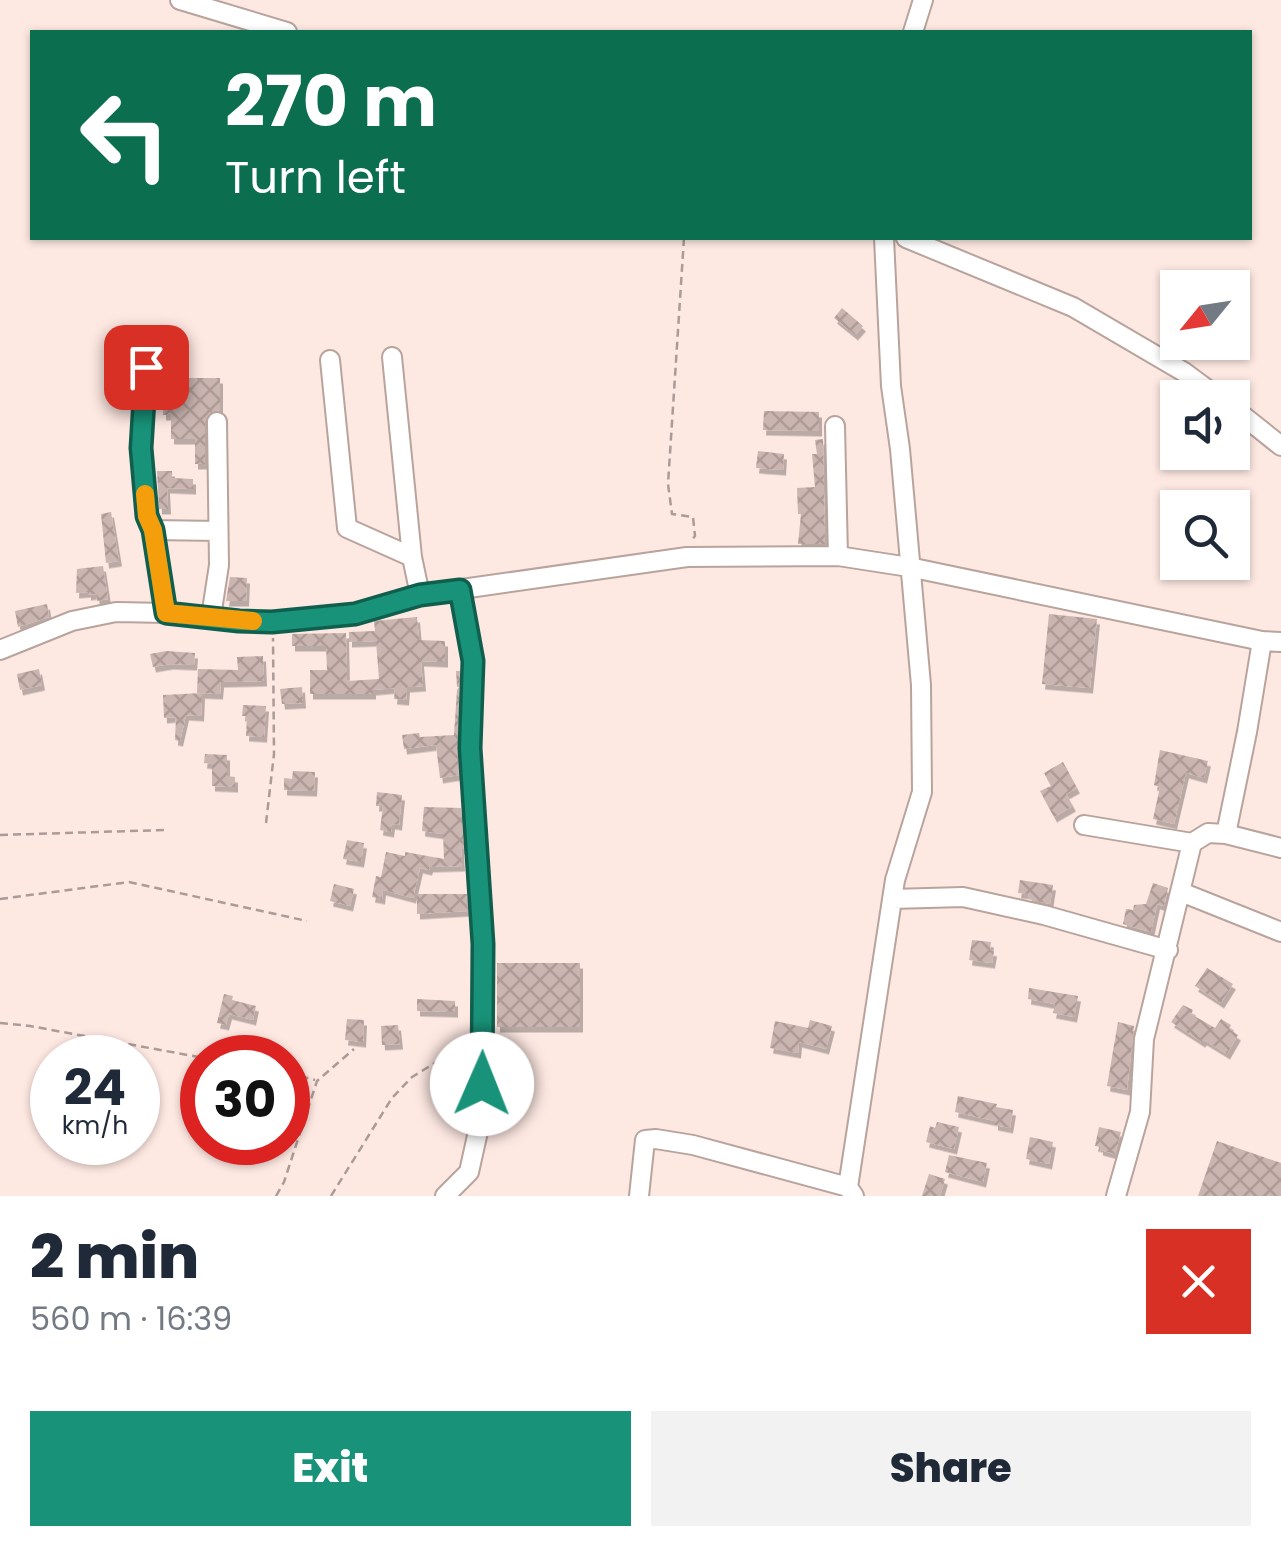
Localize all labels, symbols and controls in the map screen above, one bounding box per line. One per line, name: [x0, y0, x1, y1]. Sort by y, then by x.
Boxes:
text: 270 m: [225, 52, 437, 151]
icon: left: [60, 70, 190, 200]
text: Turn left: [225, 146, 406, 209]
north arrow: [1160, 270, 1250, 360]
map controls: [1160, 270, 1250, 580]
pin: [104, 325, 189, 410]
icon: arrive: [119, 340, 174, 395]
button: sound: [1160, 380, 1250, 470]
button: search: [1160, 490, 1250, 580]
position arrow: [430, 1032, 534, 1136]
speed limit sign: 30: [180, 1035, 310, 1165]
text: 24: [64, 1052, 126, 1123]
text: km/h: [62, 1108, 128, 1143]
text: 2 min: [30, 1215, 199, 1299]
button: close: [1146, 1229, 1251, 1334]
text: 560 m · 16:39: [30, 1296, 232, 1341]
button: Exit: [30, 1411, 631, 1526]
button: Share: [651, 1411, 1251, 1526]

